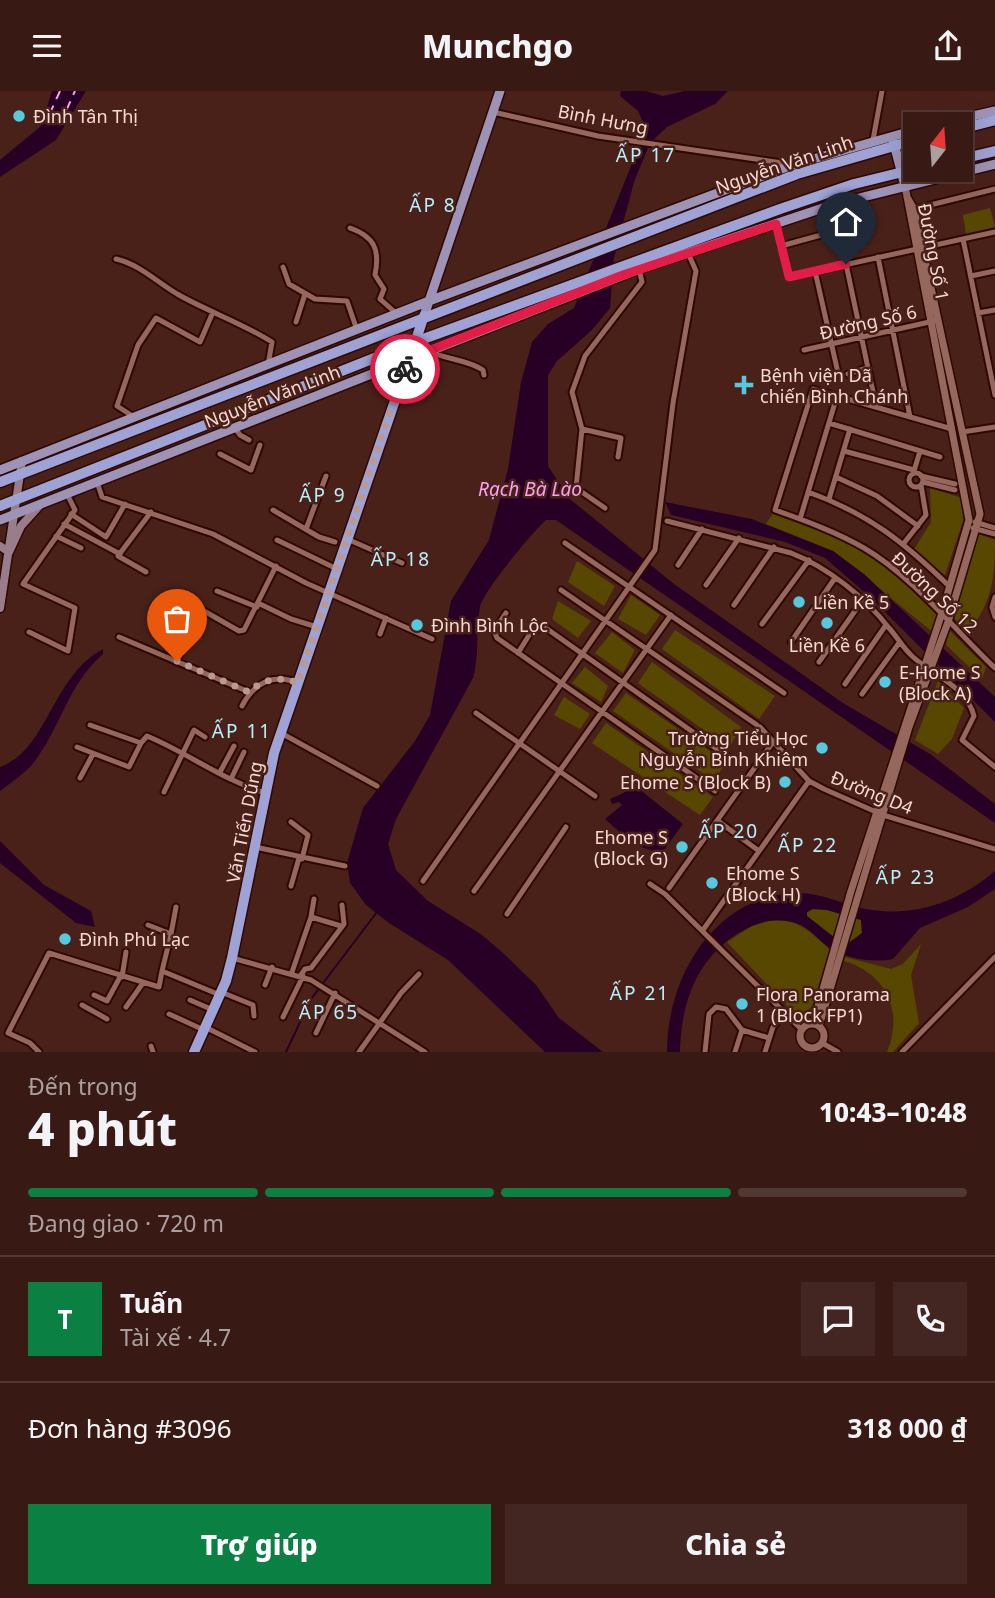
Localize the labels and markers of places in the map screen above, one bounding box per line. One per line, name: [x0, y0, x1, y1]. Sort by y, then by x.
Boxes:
place label: Đình Tân Thị: [33, 104, 138, 128]
marker: Đình Tân Thị: [11, 108, 27, 124]
pin: [816, 192, 876, 264]
place label: Bệnh viện Dã chiến Bình Chánh: [760, 363, 908, 408]
marker: Bệnh viện Dã chiến Bình Chánh: [734, 375, 754, 395]
pin: [147, 589, 207, 661]
place label: Liền Kề 5: [813, 590, 889, 614]
marker: Liền Kề 5: [791, 594, 807, 610]
place label: Đình Bình Lộc: [431, 613, 548, 637]
marker: Liền Kề 6: [819, 615, 835, 631]
marker: Đình Bình Lộc: [409, 617, 425, 633]
place label: Liền Kề 6: [789, 633, 865, 657]
place label: E-Home S (Block A): [899, 660, 981, 705]
marker: E-Home S (Block A): [877, 674, 893, 690]
place label: Trường Tiểu Học Nguyễn Bỉnh Khiêm: [640, 726, 808, 771]
marker: Trường Tiểu Học Nguyễn Bỉnh Khiêm: [814, 740, 830, 756]
place label: Ehome S (Block B): [620, 770, 771, 794]
marker: Ehome S (Block B): [777, 774, 793, 790]
place label: Ehome S (Block G): [594, 825, 668, 870]
marker: Ehome S (Block G): [674, 839, 690, 855]
place label: Ehome S (Block H): [726, 861, 800, 906]
marker: Ehome S (Block H): [704, 875, 720, 891]
place label: Đình Phú Lạc: [79, 927, 190, 951]
marker: Đình Phú Lạc: [57, 931, 73, 947]
place label: Flora Panorama 1 (Block FP1): [756, 982, 890, 1027]
marker: Flora Panorama 1 (Block FP1): [734, 996, 750, 1012]

